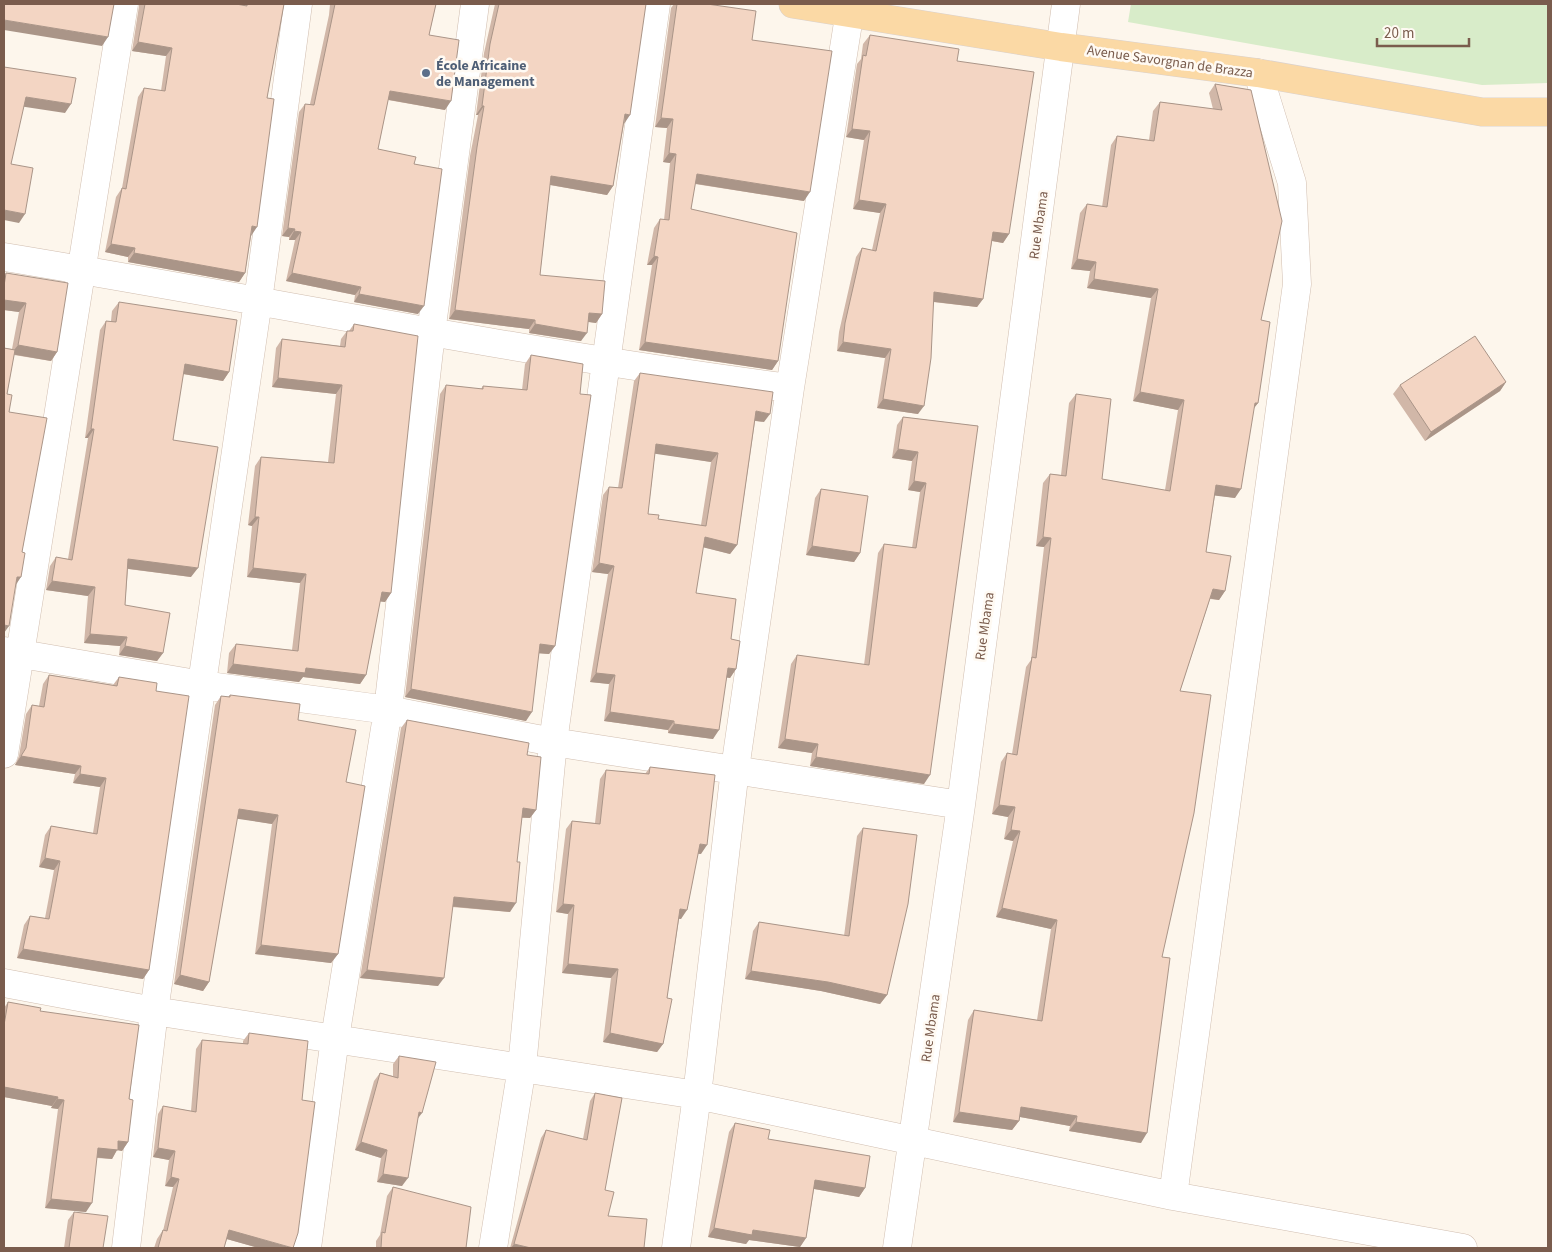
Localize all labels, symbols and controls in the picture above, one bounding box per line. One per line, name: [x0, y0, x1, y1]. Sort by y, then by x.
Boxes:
scale bar: [1377, 15, 1470, 47]
text: 20 m: [1384, 23, 1414, 44]
street label: Avenue Savorgnan de Brazza: [1086, 40, 1254, 84]
place label: École Africaine de Management: [436, 56, 535, 92]
marker: École Africaine de Management: [420, 67, 432, 79]
street label: Rue Mbama: [1024, 190, 1054, 261]
street label: Rue Mbama: [970, 591, 1000, 662]
street label: Rue Mbama: [916, 993, 946, 1064]

